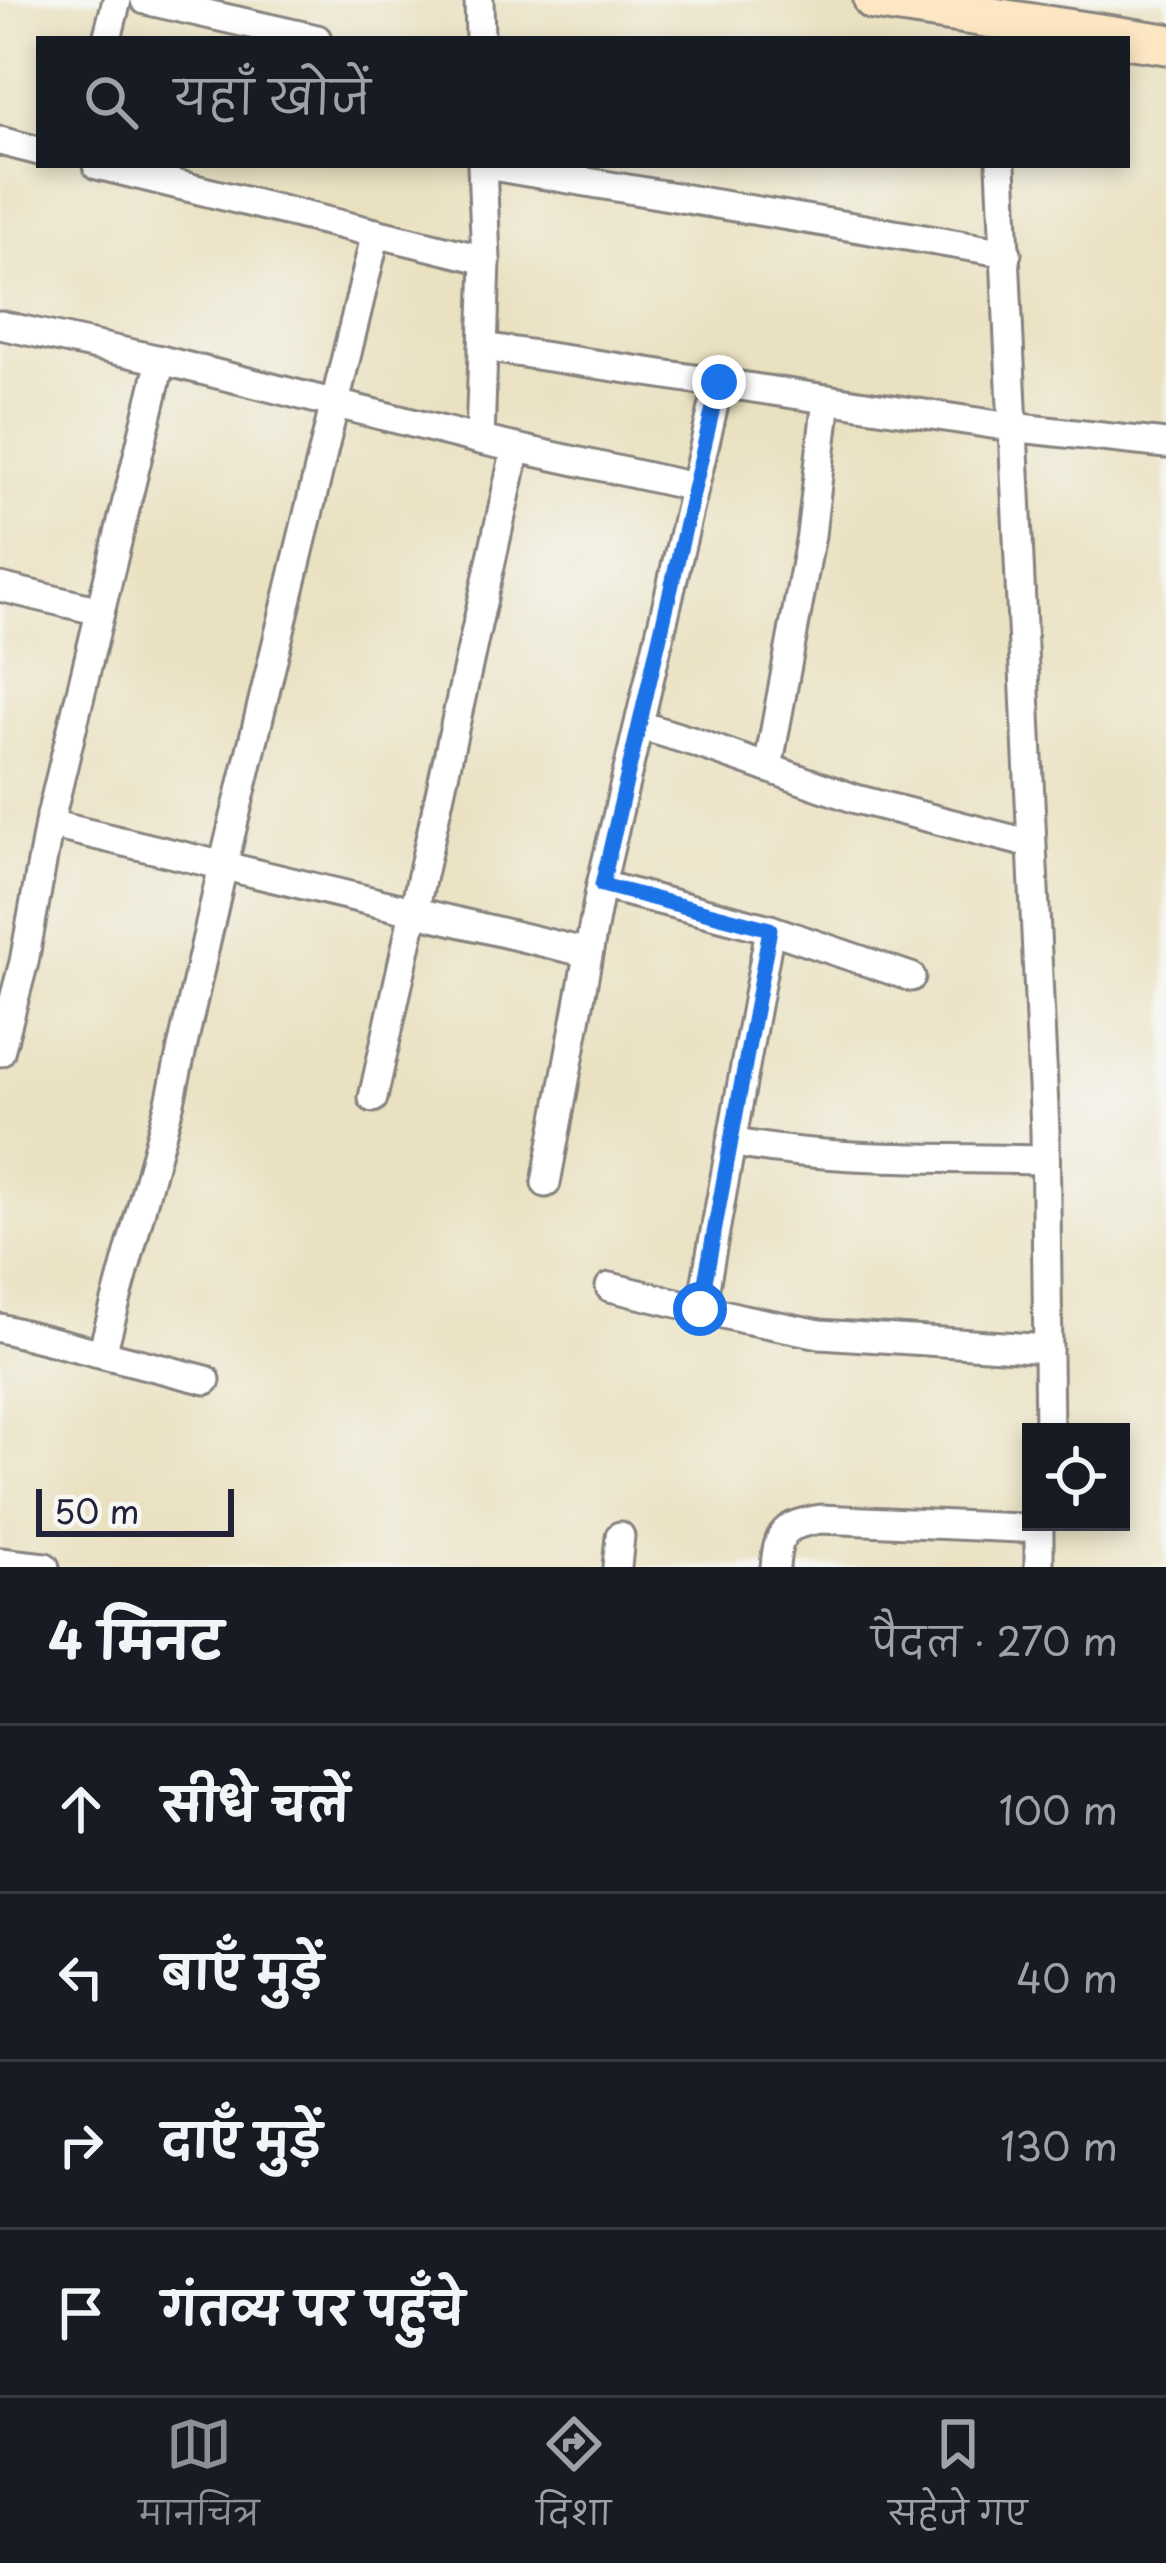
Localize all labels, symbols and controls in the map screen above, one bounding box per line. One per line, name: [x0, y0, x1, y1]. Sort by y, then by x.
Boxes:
search box: [36, 36, 1130, 168]
text: यहाँ खोजें: [174, 61, 371, 129]
icon: search: [78, 69, 144, 135]
route end: [692, 355, 746, 409]
route start: [673, 1282, 727, 1336]
map controls: [1022, 1423, 1130, 1531]
button: locate: [1022, 1423, 1130, 1531]
scale bar: [36, 1483, 234, 1536]
text: 50 m: [54, 1485, 140, 1535]
text: 4 मिनट: [48, 1599, 223, 1676]
text: पैदल · 270 m: [871, 1610, 1118, 1669]
text: सीधे चलें: [162, 1768, 349, 1836]
icon: ahead: [48, 1776, 114, 1842]
text: 100 m: [999, 1779, 1118, 1838]
text: बाएँ मुड़ें: [162, 1936, 323, 2004]
icon: left: [48, 1944, 114, 2010]
text: 40 m: [1016, 1947, 1118, 2006]
text: दाएँ मुड़ें: [162, 2104, 322, 2172]
icon: right: [48, 2112, 114, 2178]
text: 130 m: [1000, 2115, 1118, 2174]
text: गंतव्य पर पहुँचे: [162, 2272, 464, 2340]
icon: arrive: [48, 2280, 114, 2346]
tab: मानचित्र: [138, 2411, 260, 2550]
tab: दिशा: [536, 2411, 611, 2550]
tab: सहेजे गए: [888, 2411, 1028, 2550]

